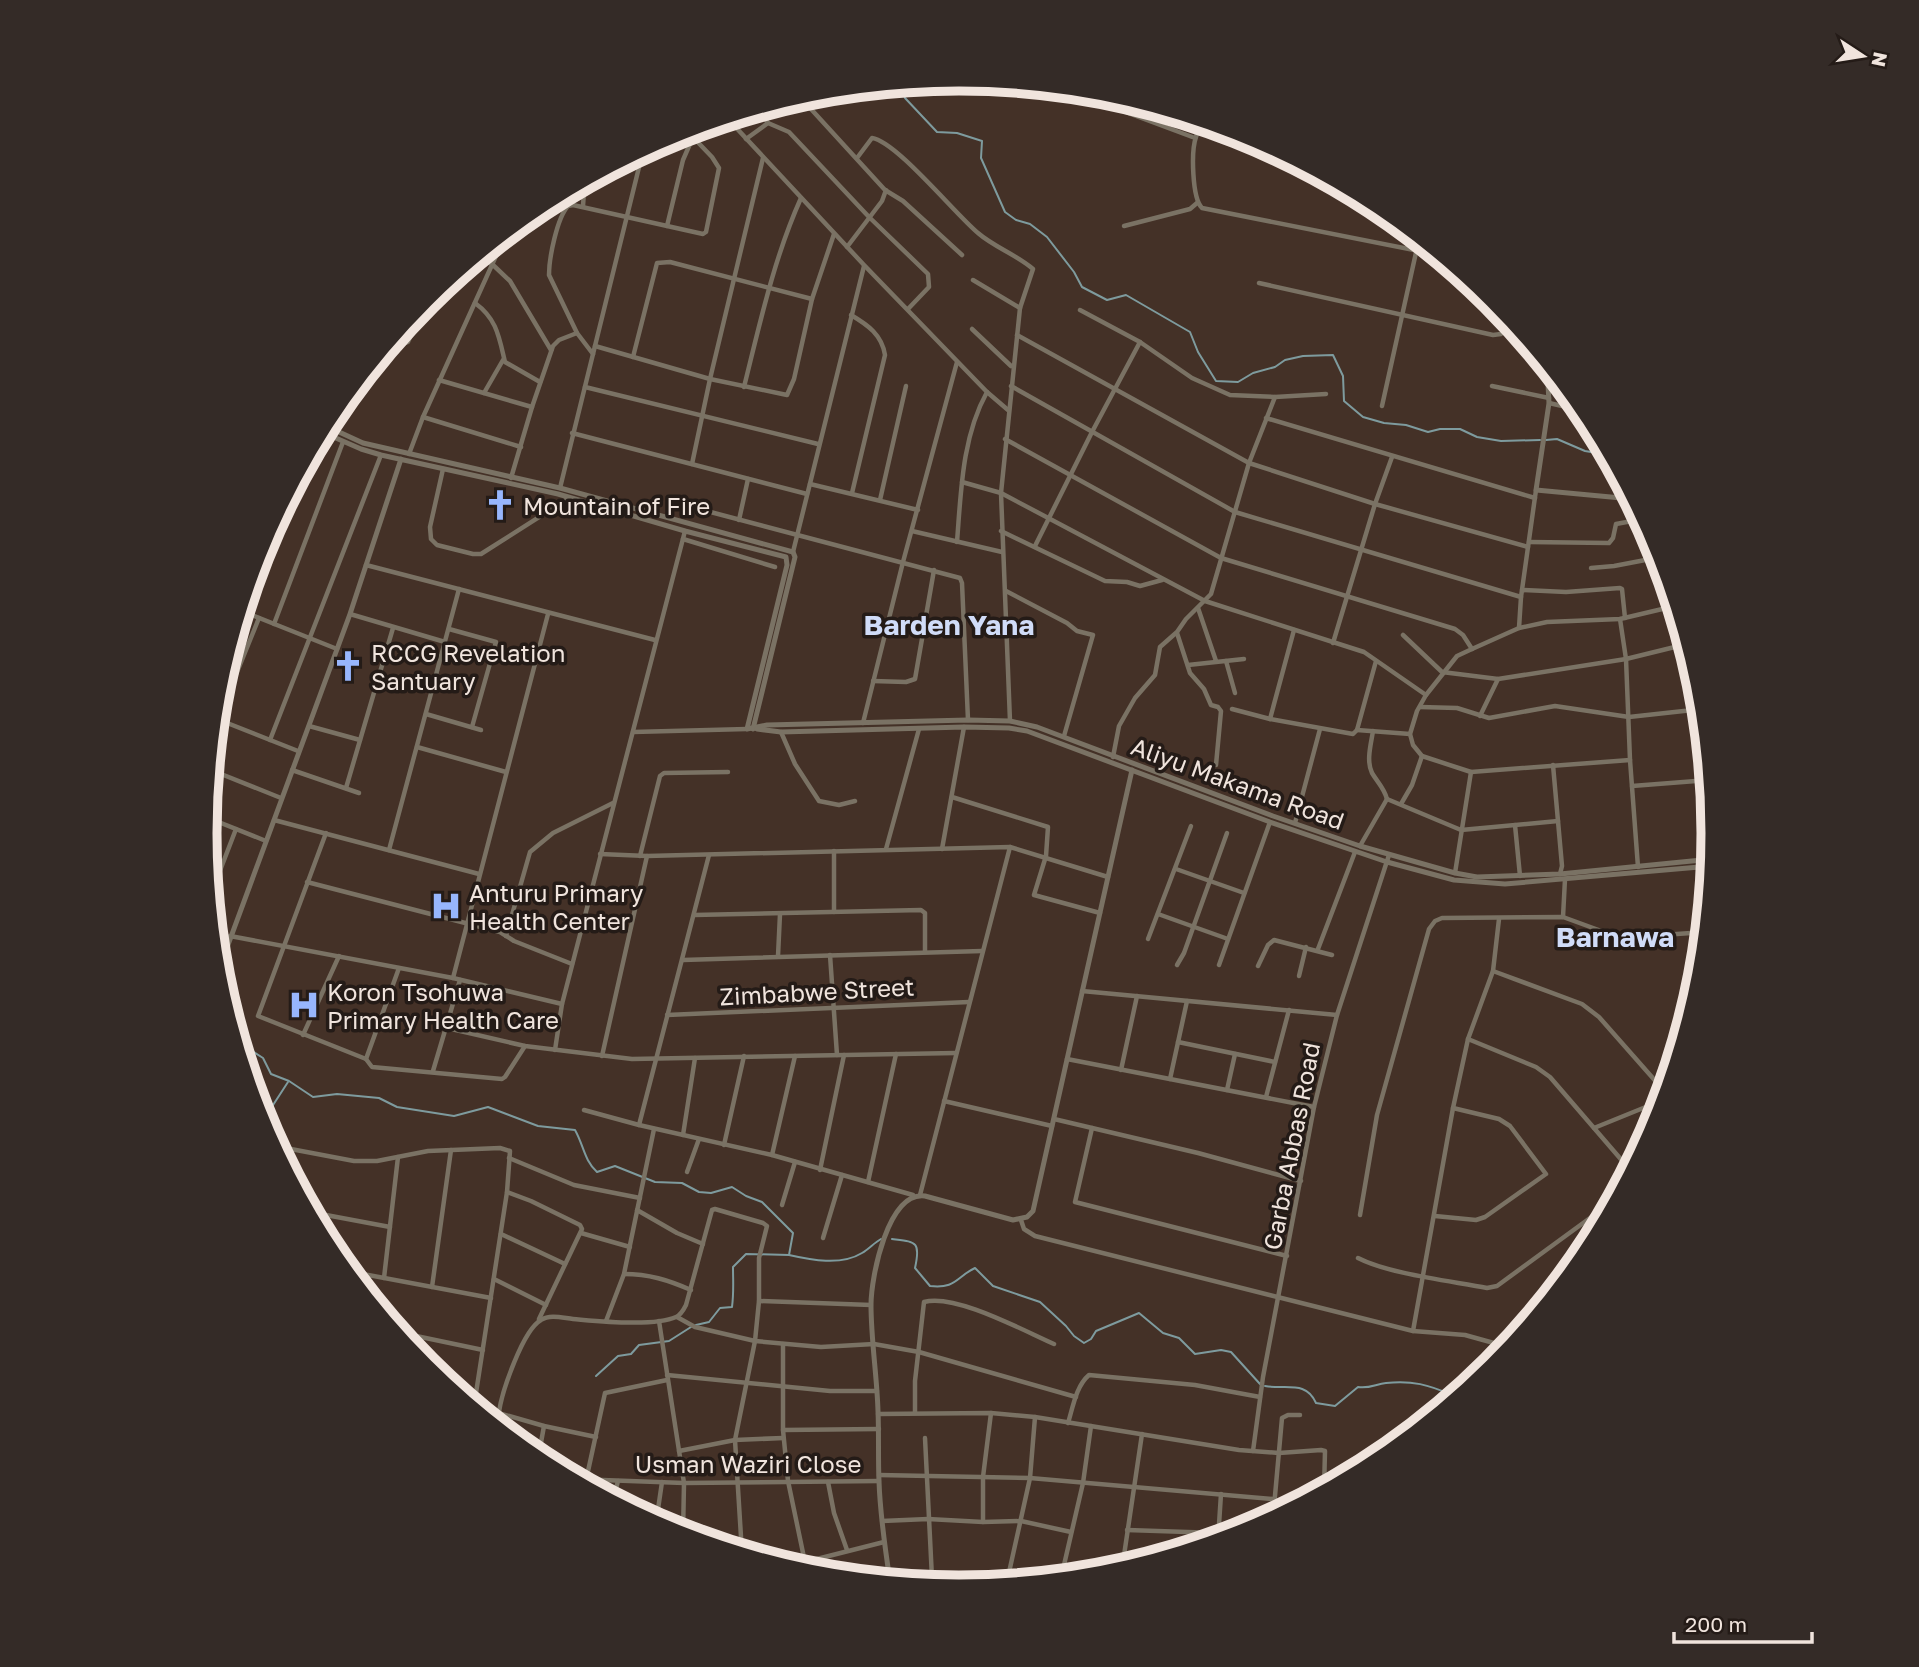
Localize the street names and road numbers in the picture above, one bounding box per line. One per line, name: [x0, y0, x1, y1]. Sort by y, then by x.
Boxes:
street label: Aliyu Makama Road: [1128, 731, 1348, 835]
street label: Zimbabwe Street: [719, 971, 915, 1011]
street label: Garba Abbas Road: [1257, 1040, 1325, 1252]
street label: Usman Waziri Close: [635, 1449, 861, 1478]

